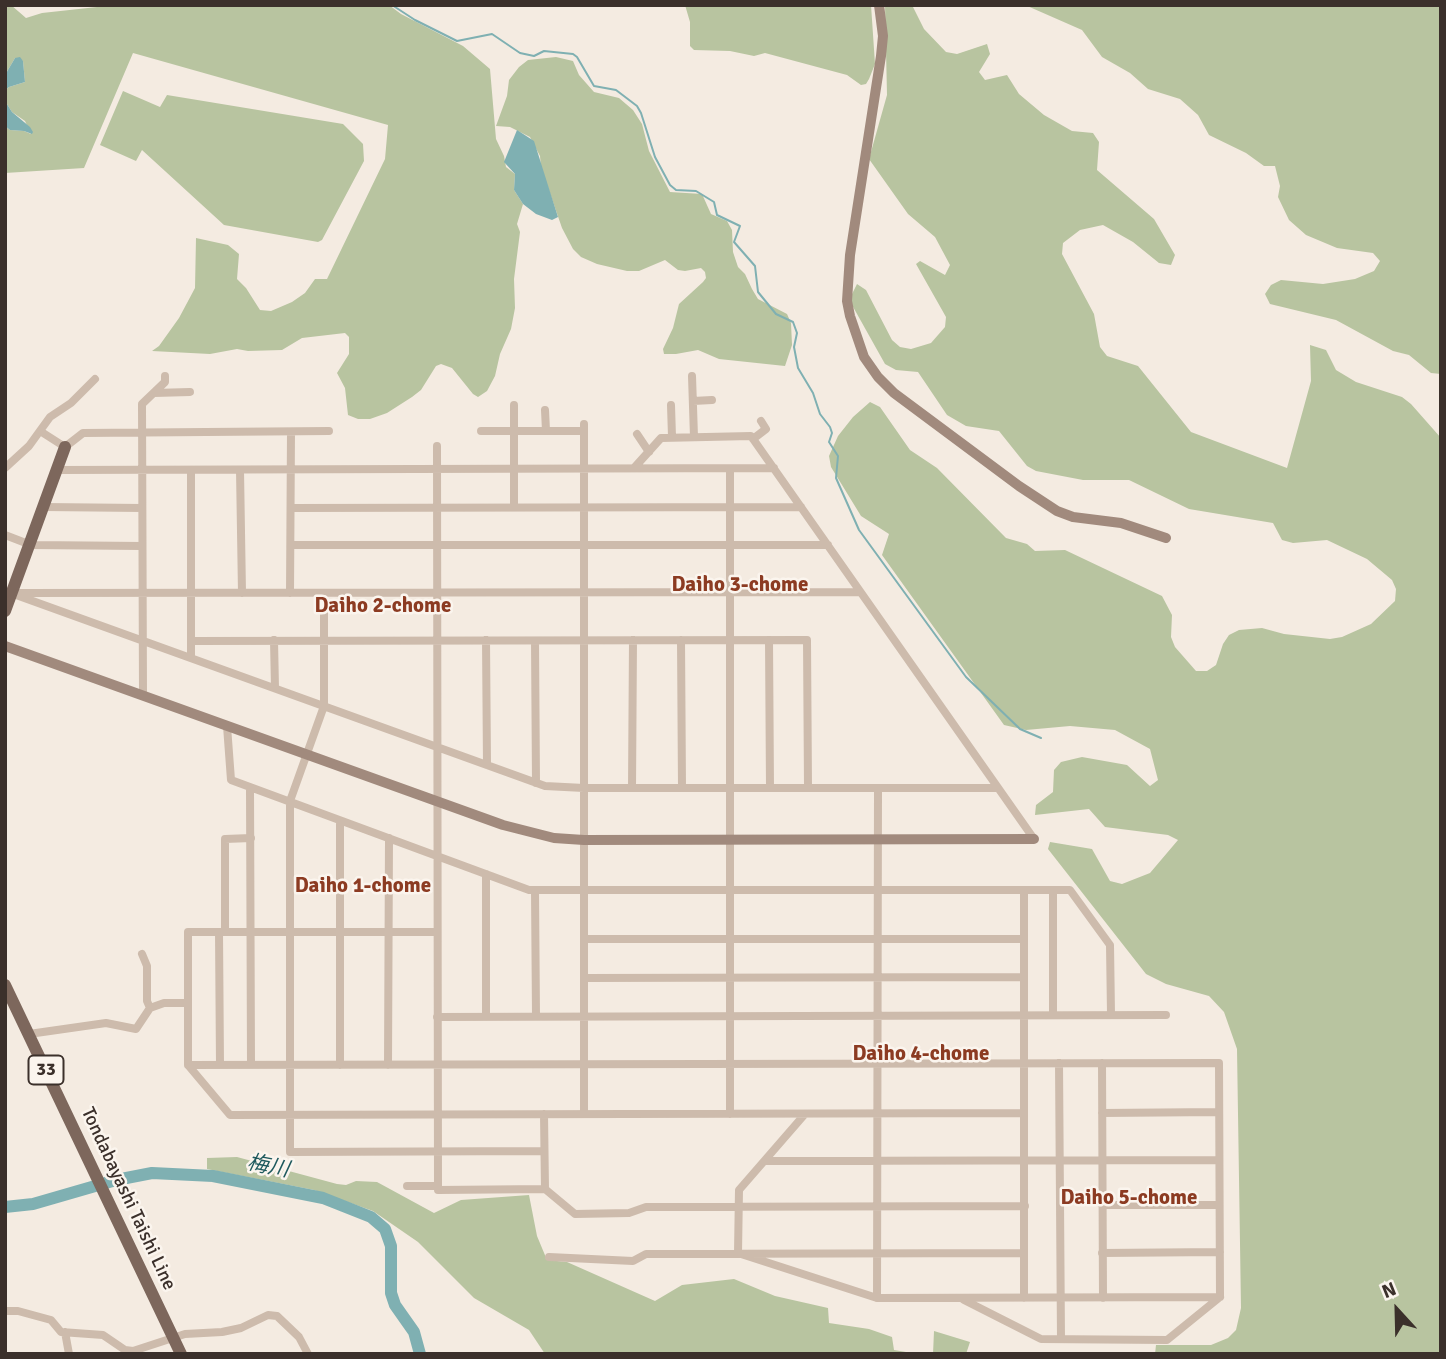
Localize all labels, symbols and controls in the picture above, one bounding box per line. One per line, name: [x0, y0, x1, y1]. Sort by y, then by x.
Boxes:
district label: Daiho 3-chome: [672, 572, 808, 598]
district label: Daiho 2-chome: [315, 593, 451, 619]
district label: Daiho 1-chome: [295, 873, 431, 899]
district label: Daiho 4-chome: [853, 1041, 989, 1067]
road number: 33: [28, 1056, 64, 1084]
street label: Tondabayashi Taishi Line: [76, 1104, 180, 1294]
water label: 梅川: [245, 1151, 291, 1183]
district label: Daiho 5-chome: [1061, 1185, 1197, 1211]
north arrow: [1362, 1275, 1432, 1345]
text: N: [1379, 1277, 1400, 1304]

